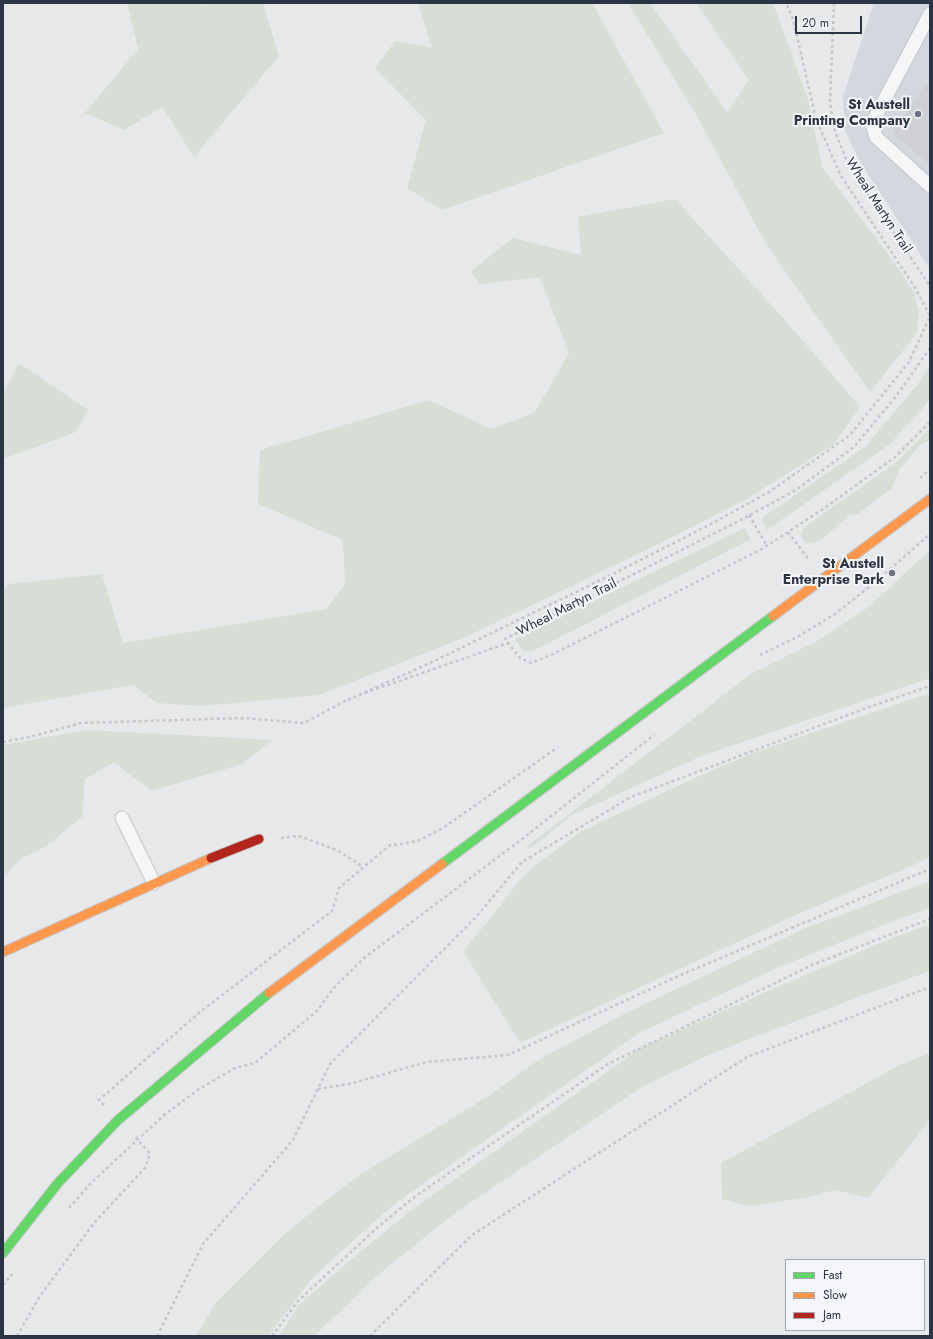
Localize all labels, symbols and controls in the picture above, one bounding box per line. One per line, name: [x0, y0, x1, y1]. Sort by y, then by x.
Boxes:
scale bar: [797, 8, 864, 34]
text: 20 m: [802, 14, 829, 32]
place label: St Austell Printing Company: [794, 98, 910, 130]
marker: St Austell Printing Company: [913, 109, 923, 119]
street label: Wheal Martyn Trail: [841, 155, 915, 257]
place label: St Austell Enterprise Park: [783, 557, 884, 590]
marker: St Austell Enterprise Park: [887, 568, 897, 578]
street label: Wheal Martyn Trail: [514, 575, 620, 641]
legend: [785, 1259, 925, 1331]
text: Fast: [823, 1266, 842, 1284]
text: Slow: [823, 1286, 847, 1304]
text: Jam: [823, 1306, 841, 1324]

